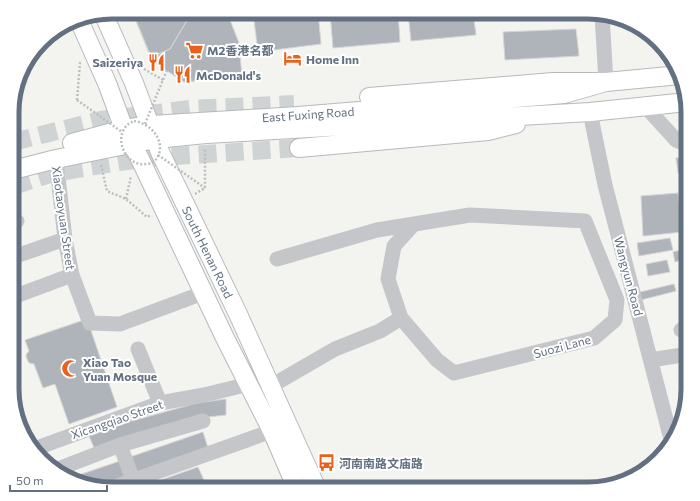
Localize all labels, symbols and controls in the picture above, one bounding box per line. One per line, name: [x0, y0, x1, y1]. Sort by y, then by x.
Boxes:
supermarket icon: M2香港名都: [184, 40, 204, 60]
place label: M2香港名都: [207, 43, 273, 57]
hotel icon: Home Inn: [283, 49, 303, 69]
restaurant icon: Saizeriya: [146, 52, 166, 72]
place label: Home Inn: [306, 52, 359, 66]
place label: Saizeriya: [93, 55, 143, 69]
restaurant icon: McDonald's: [173, 65, 193, 85]
place label: McDonald's: [196, 68, 262, 82]
street label: East Fuxing Road: [261, 104, 355, 124]
street label: Xiaotaoyuan Street: [50, 165, 78, 271]
street label: South Henan Road: [180, 204, 236, 300]
street label: Wangyun Road: [612, 235, 646, 317]
street label: Suozi Lane: [532, 332, 592, 360]
place label: Xiao Tao Yuan Mosque: [83, 355, 157, 383]
mosque icon: Xiao Tao Yuan Mosque: [60, 359, 80, 379]
street label: Xicangqiao Street: [69, 397, 165, 441]
bus stop icon: 河南南路文庙路: [316, 453, 336, 473]
place label: 河南南路文庙路: [339, 456, 423, 470]
scale bar: [10, 467, 107, 493]
text: 50 m: [16, 473, 44, 487]

